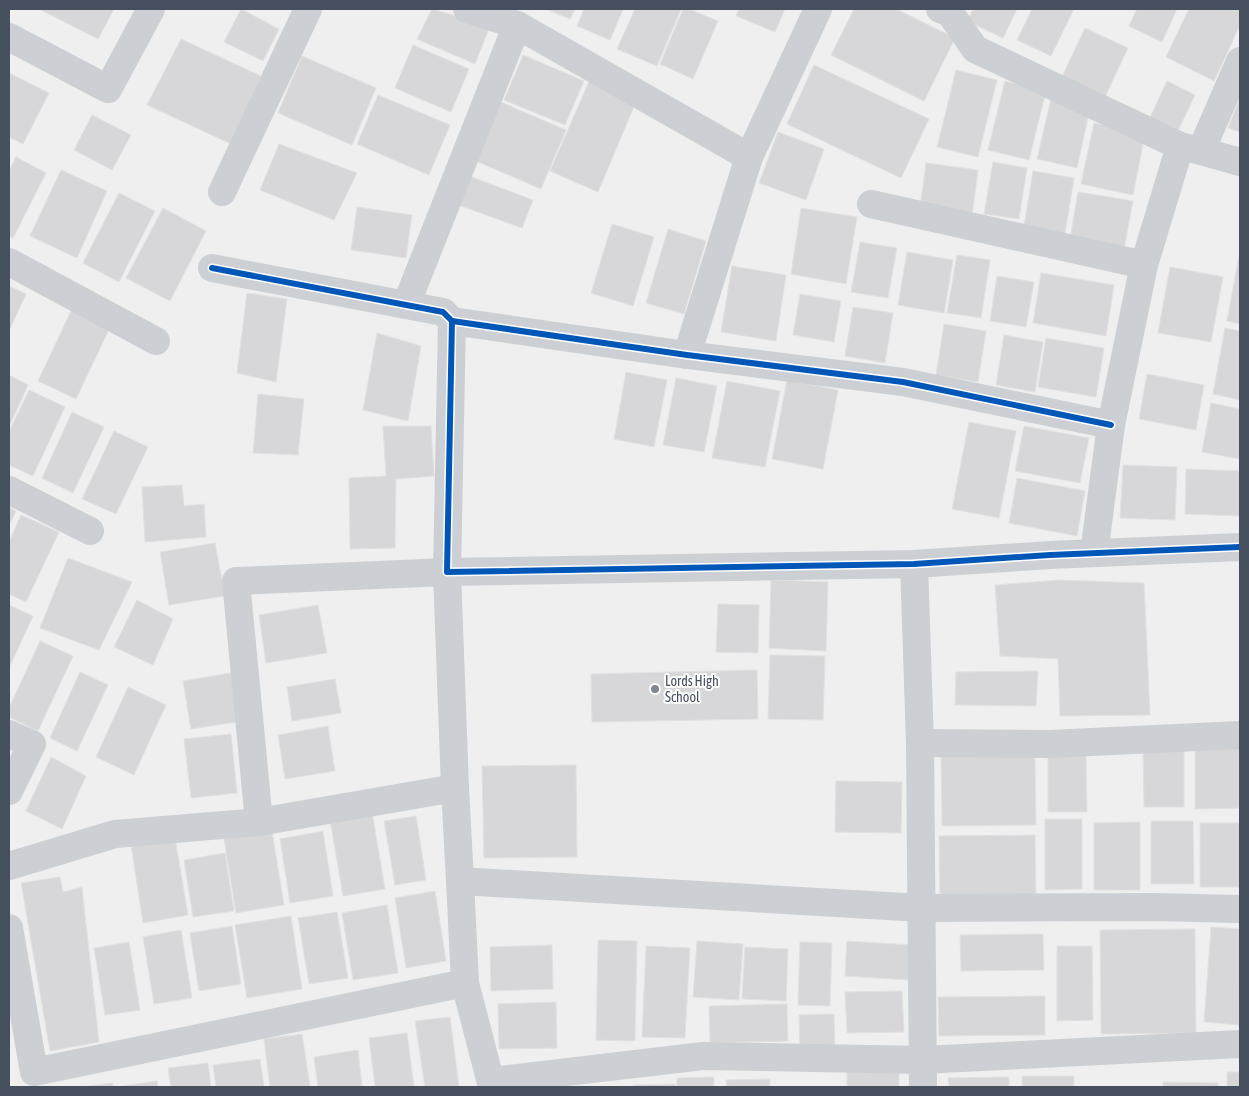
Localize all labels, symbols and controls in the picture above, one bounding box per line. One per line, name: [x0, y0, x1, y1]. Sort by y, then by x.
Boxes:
place label: Lords High School: [665, 673, 719, 705]
marker: Lords High School: [649, 683, 661, 695]

